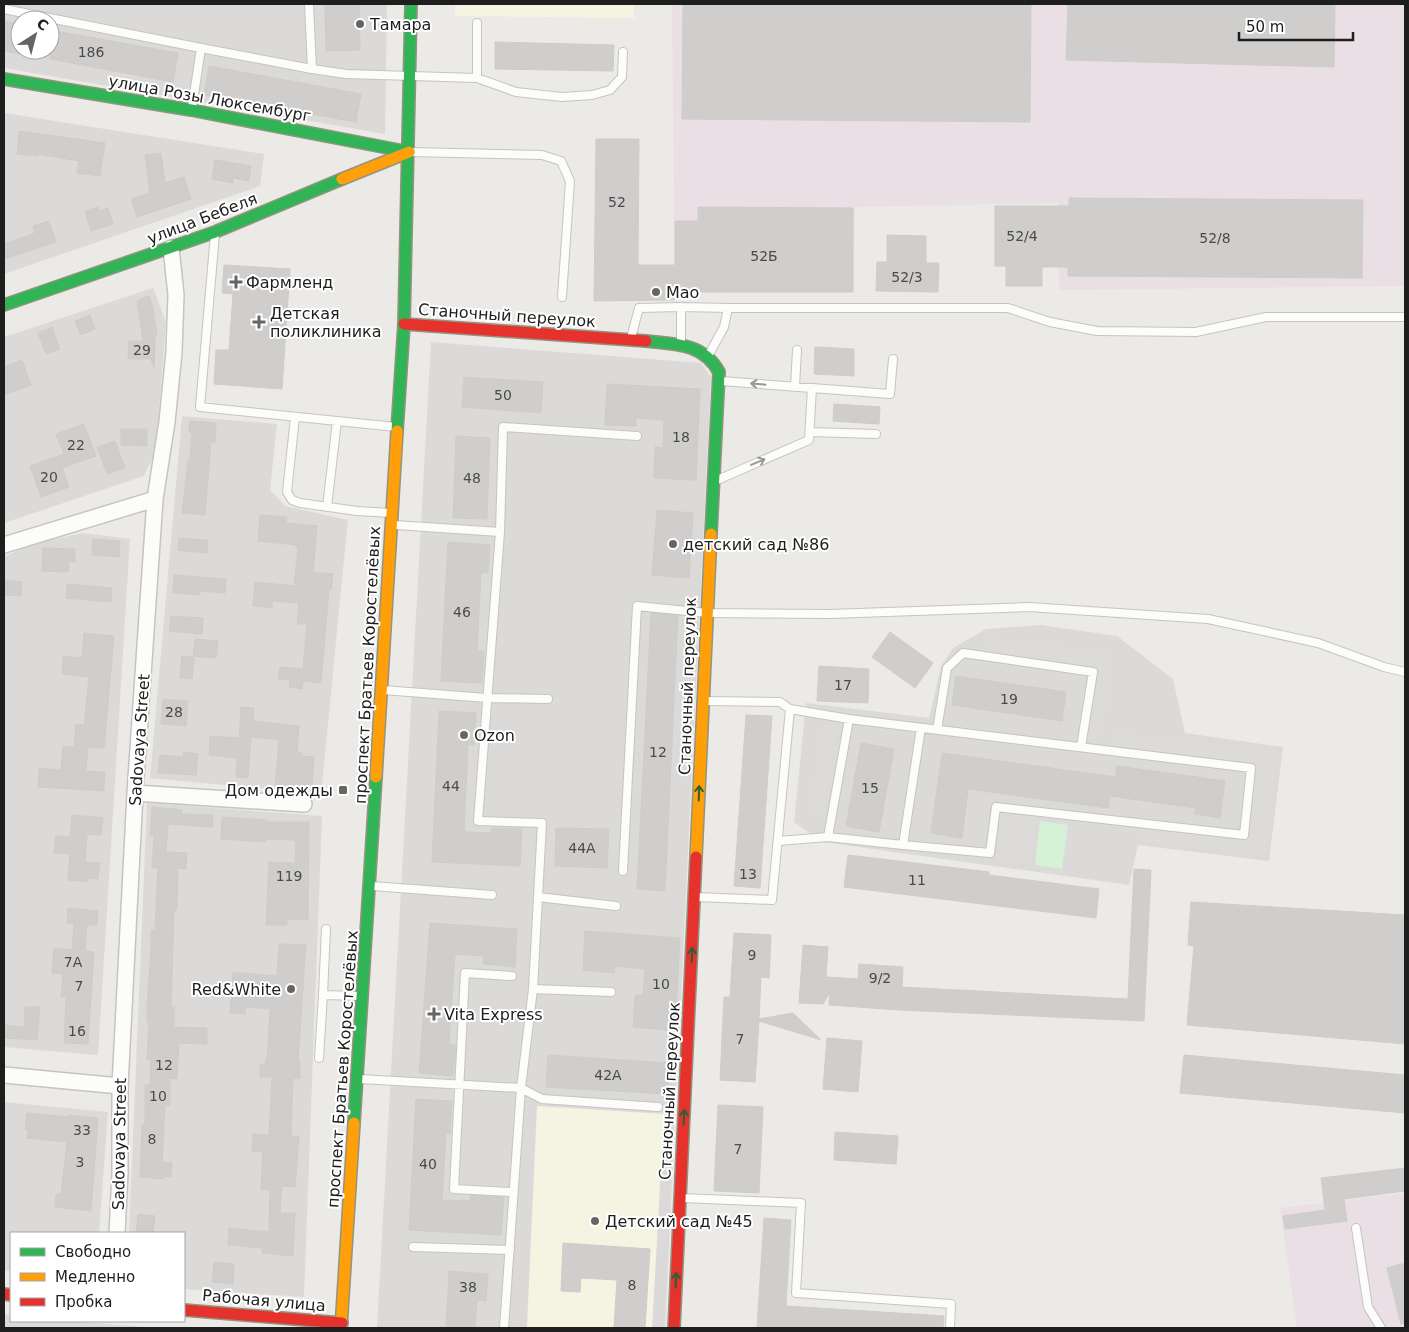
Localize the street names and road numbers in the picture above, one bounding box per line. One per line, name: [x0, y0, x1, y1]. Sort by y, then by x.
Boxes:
street label: улица Розы Люксембург: [107, 71, 313, 126]
street label: улица Бебеля: [145, 189, 260, 248]
street label: Станочный переулок: [418, 300, 597, 331]
street label: проспект Братьев Коростелёвых: [351, 526, 384, 804]
street label: Станочный переулок: [675, 596, 700, 775]
street label: Sadovaya Street: [125, 673, 154, 807]
street label: проспект Братьев Коростелёвых: [323, 930, 362, 1208]
street label: Станочный переулок: [655, 1001, 684, 1180]
street label: Sadovaya Street: [109, 1078, 130, 1210]
street label: Рабочая улица: [201, 1286, 326, 1315]

